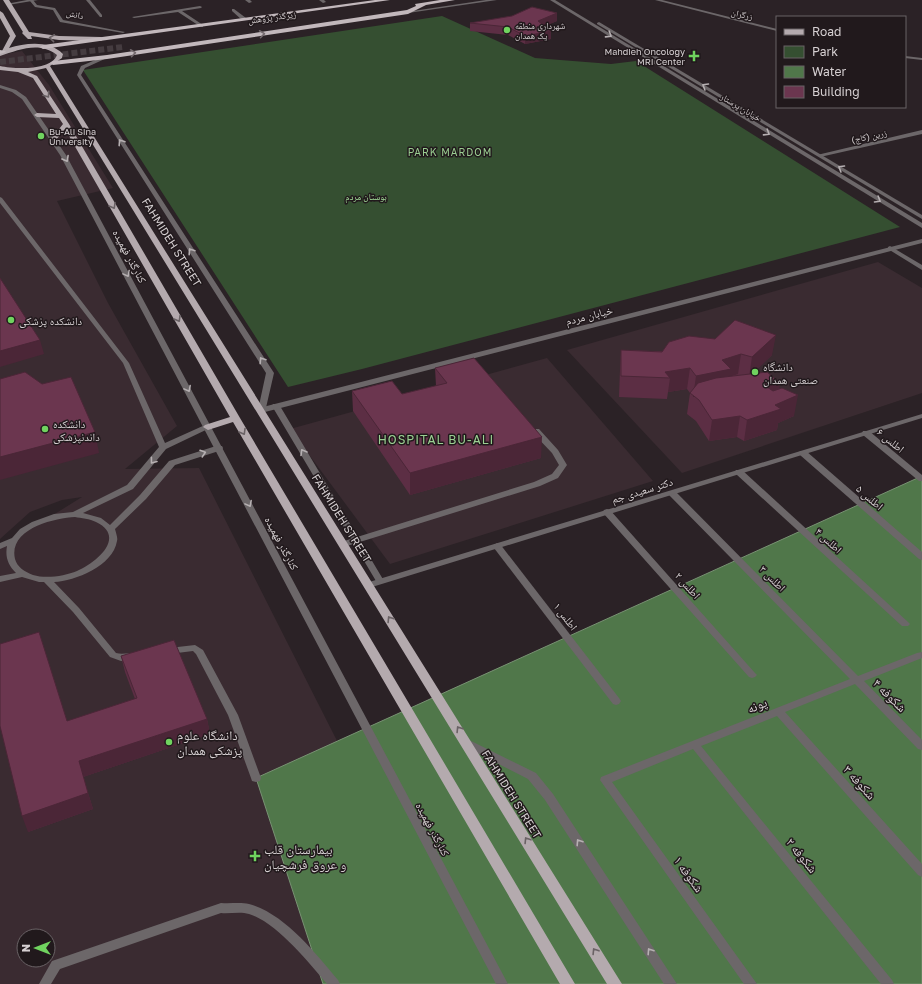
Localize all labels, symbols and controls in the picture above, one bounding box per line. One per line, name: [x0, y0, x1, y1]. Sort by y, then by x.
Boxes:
street label: زرگران: [730, 6, 754, 22]
street label: دانش: [65, 7, 85, 21]
street label: زیرگذر پژوهش: [247, 8, 297, 27]
legend: [776, 16, 906, 108]
place label: شهرداری منطقه یک همدان: [515, 20, 565, 41]
text: Road: [812, 24, 841, 39]
marker: شهرداری منطقه یک همدان: [502, 25, 512, 35]
one-way arrow: [259, 30, 265, 38]
one-way arrow: [604, 30, 611, 37]
one-way arrow: [49, 33, 55, 42]
text: Park: [812, 44, 838, 59]
place label: Mahdieh Oncology MRI Center: [604, 46, 685, 67]
one-way arrow: [130, 49, 136, 58]
marker: Mahdieh Oncology MRI Center: [688, 50, 700, 62]
text: Water: [812, 64, 846, 79]
one-way arrow: [702, 84, 709, 91]
text: Building: [812, 84, 860, 99]
one-way arrow: [42, 90, 49, 97]
street label: خیابان پرستار: [717, 90, 763, 124]
place label: Bu-Ali Sina University: [49, 126, 96, 147]
street label: زرین (کاج): [850, 127, 889, 146]
one-way arrow: [763, 128, 770, 135]
marker: Bu-Ali Sina University: [36, 131, 46, 141]
one-way arrow: [118, 139, 126, 146]
district label: PARK MARDOM: [408, 146, 492, 158]
one-way arrow: [61, 155, 68, 163]
one-way arrow: [838, 165, 845, 172]
park label: بوستان مردم: [345, 191, 387, 204]
street label: FAHMIDEH STREET: [140, 195, 205, 289]
one-way arrow: [874, 195, 881, 203]
one-way arrow: [109, 202, 116, 209]
street label: کنارگذر فهمیده: [110, 227, 150, 285]
one-way arrow: [189, 248, 196, 255]
one-way arrow: [122, 270, 130, 277]
street label: خیابان مردم: [564, 303, 614, 328]
place label: دانشکده پزشکی: [19, 314, 82, 328]
marker: دانشکده پزشکی: [6, 315, 16, 325]
one-way arrow: [174, 315, 181, 322]
one-way arrow: [260, 358, 267, 365]
place label: دانشگاه صنعتی همدان: [763, 360, 818, 387]
marker: دانشگاه صنعتی همدان: [750, 367, 760, 377]
one-way arrow: [183, 385, 191, 392]
place label: دانشکده داندنپزشکی: [53, 417, 100, 444]
marker: دانشکده داندنپزشکی: [40, 424, 50, 434]
street label: اطلس ۶: [874, 425, 907, 456]
one-way arrow: [239, 428, 246, 435]
district label: HOSPITAL BU-ALI: [378, 432, 494, 447]
one-way arrow: [199, 449, 206, 458]
one-way arrow: [300, 449, 307, 456]
one-way arrow: [150, 457, 157, 464]
street label: FAHMIDEH STREET: [310, 471, 375, 565]
street label: دکتر سعیدی جم: [610, 474, 675, 507]
street label: اطلس ۵: [853, 482, 886, 513]
one-way arrow: [244, 499, 252, 507]
street label: کنارگذر فهمیده: [262, 514, 302, 572]
street label: اطلس ۴: [812, 525, 845, 556]
street label: اطلس ۳: [757, 562, 789, 594]
street label: اطلس ۲: [672, 569, 703, 602]
street label: اطلس ۱: [551, 600, 581, 633]
one-way arrow: [388, 616, 395, 623]
street label: شکوفه ۴: [869, 675, 910, 716]
street label: پونه: [745, 694, 770, 717]
one-way arrow: [456, 726, 463, 733]
place label: دانشگاه علوم پزشکی همدان: [177, 727, 242, 759]
marker: دانشگاه علوم پزشکی همدان: [164, 737, 174, 747]
street label: FAHMIDEH STREET: [480, 747, 545, 841]
street label: شکوفه ۳: [840, 761, 880, 803]
street label: کنارگذر فهمیده: [413, 800, 453, 858]
street label: شکوفه ۲: [782, 834, 821, 877]
one-way arrow: [524, 837, 531, 844]
one-way arrow: [577, 840, 584, 847]
place label: بیمارستان قلب و عروق فرشچیان: [264, 841, 346, 873]
marker: بیمارستان قلب و عروق فرشچیان: [249, 850, 261, 862]
street label: شکوفه ۱: [670, 853, 708, 896]
north arrow: [16, 928, 56, 968]
text: N: [19, 944, 32, 952]
one-way arrow: [592, 948, 600, 955]
one-way arrow: [647, 948, 655, 955]

